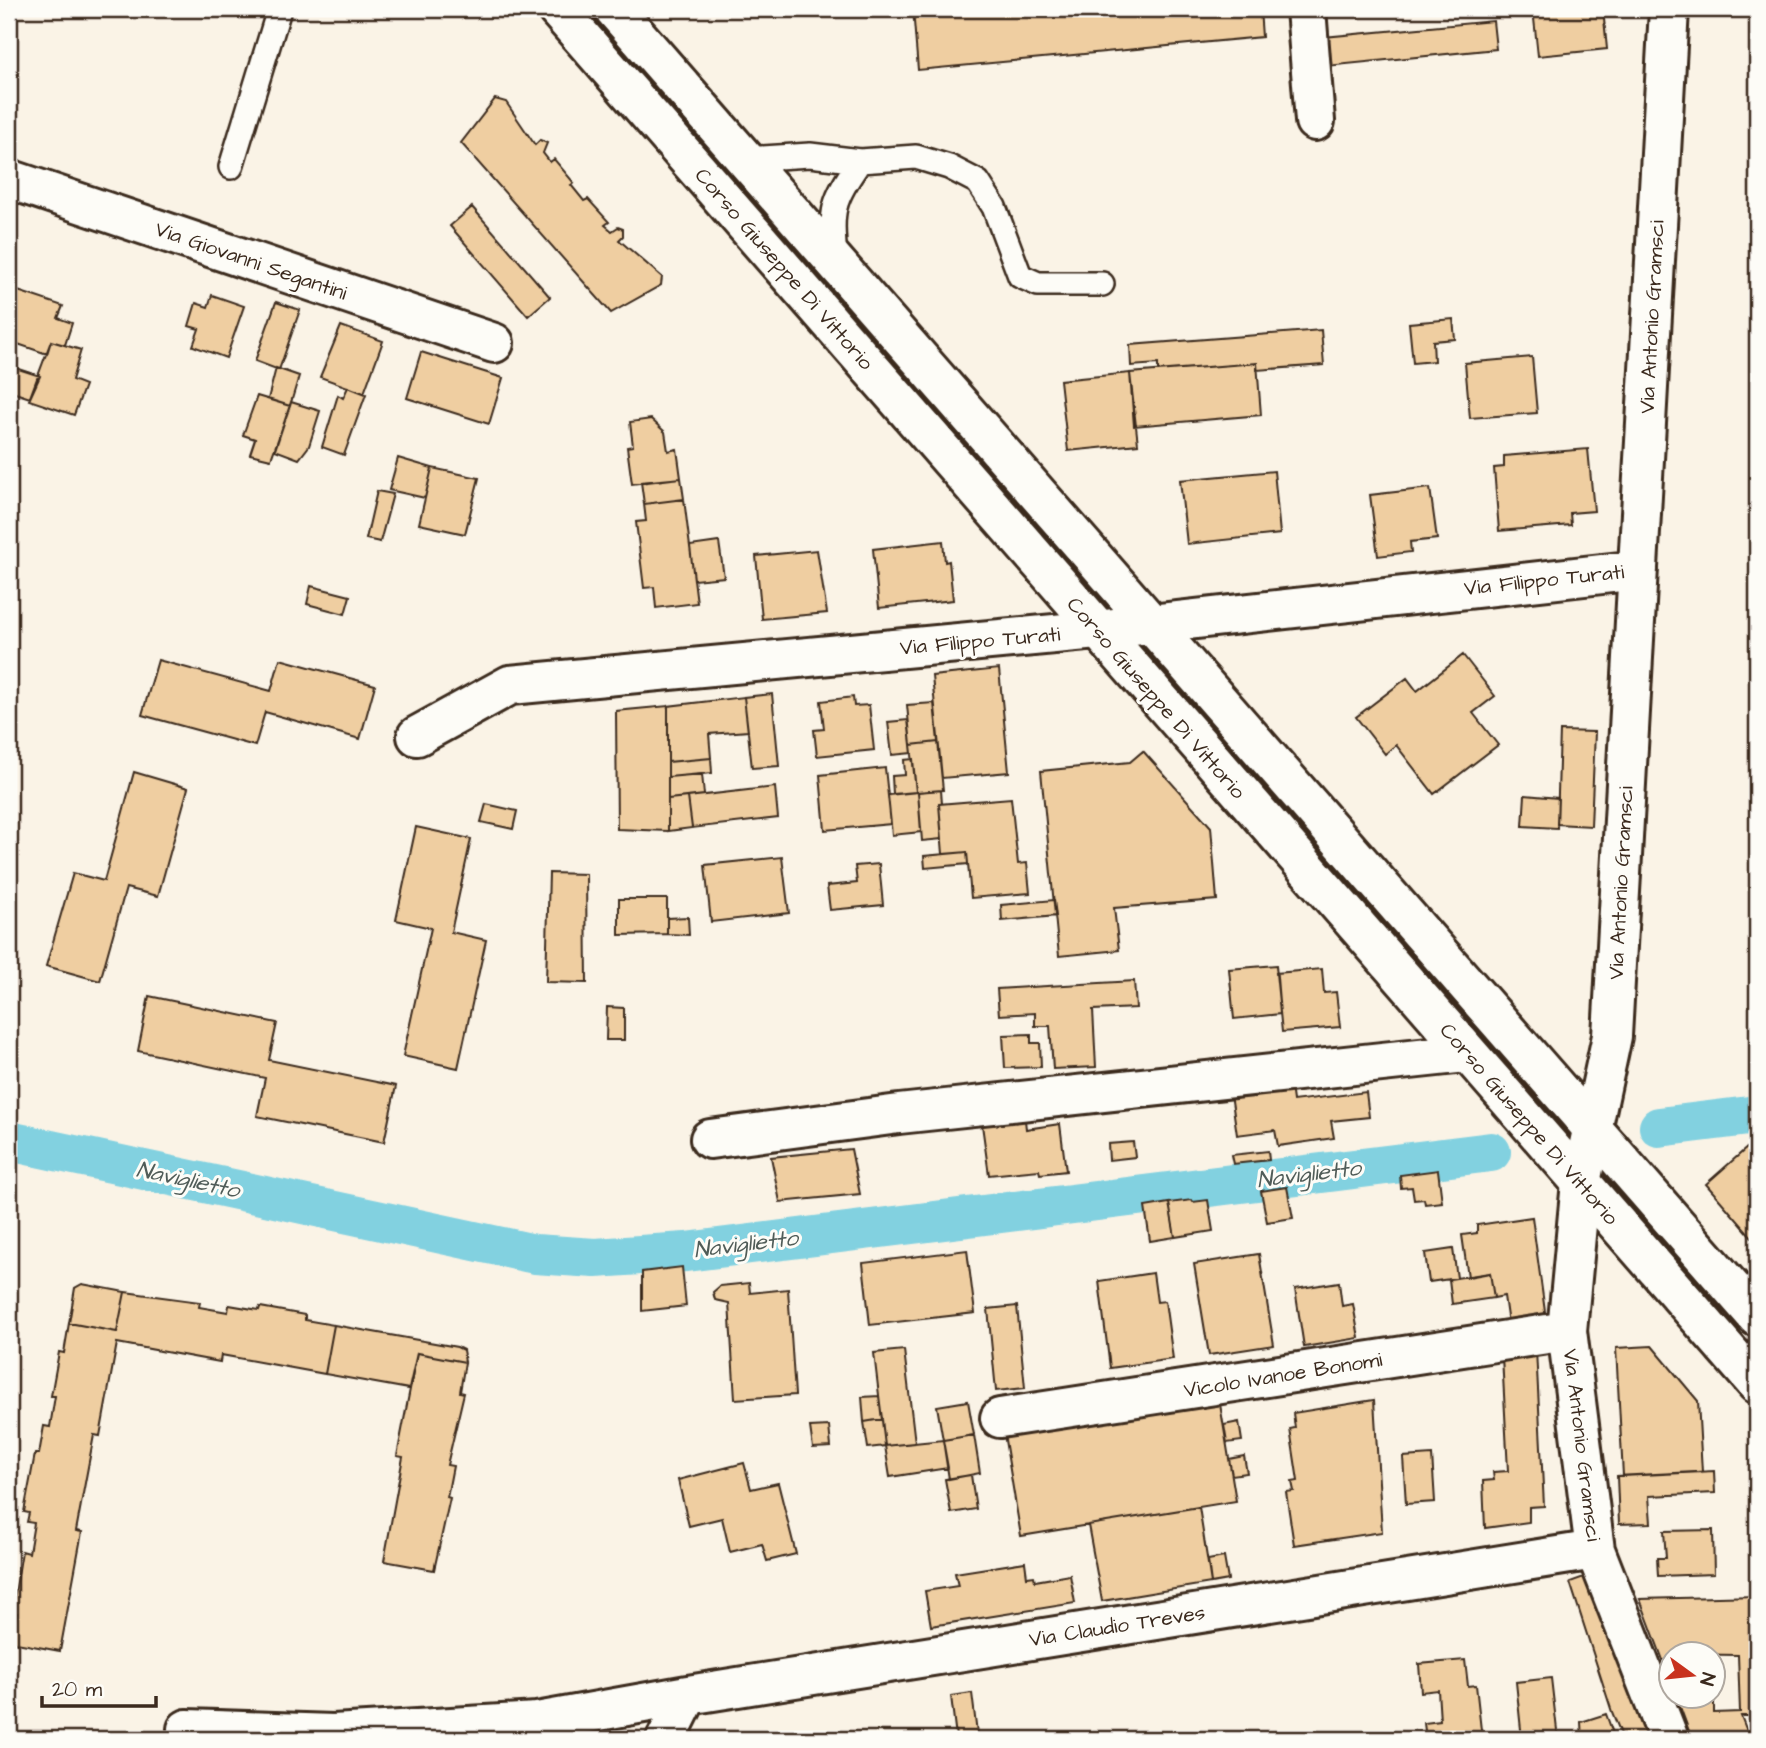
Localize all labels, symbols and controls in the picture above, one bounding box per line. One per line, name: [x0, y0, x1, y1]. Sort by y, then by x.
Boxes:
street label: Corso Giuseppe Di Vittorio: [687, 162, 880, 377]
street label: Via Giovanni Segantini: [150, 215, 351, 309]
street label: Via Antonio Gramsci: [1632, 219, 1672, 415]
street label: Via Filippo Turati: [1462, 557, 1626, 604]
street label: Corso Giuseppe Di Vittorio: [1059, 591, 1252, 806]
street label: Via Filippo Turati: [899, 620, 1062, 663]
street label: Via Antonio Gramsci: [1601, 785, 1641, 981]
street label: Corso Giuseppe Di Vittorio: [1432, 1017, 1625, 1232]
water label: Naviglietto: [1255, 1152, 1365, 1197]
water label: Naviglietto: [133, 1153, 244, 1208]
water label: Naviglietto: [692, 1222, 802, 1267]
street label: Vicolo Ivanoe Bonomi: [1182, 1345, 1384, 1405]
street label: Via Antonio Gramsci: [1556, 1347, 1608, 1543]
street label: Via Claudio Treves: [1027, 1598, 1207, 1654]
north arrow: [1658, 1640, 1728, 1710]
scale bar: [42, 1664, 156, 1708]
text: N: [1692, 1670, 1722, 1688]
text: 20 m: [52, 1675, 103, 1704]

